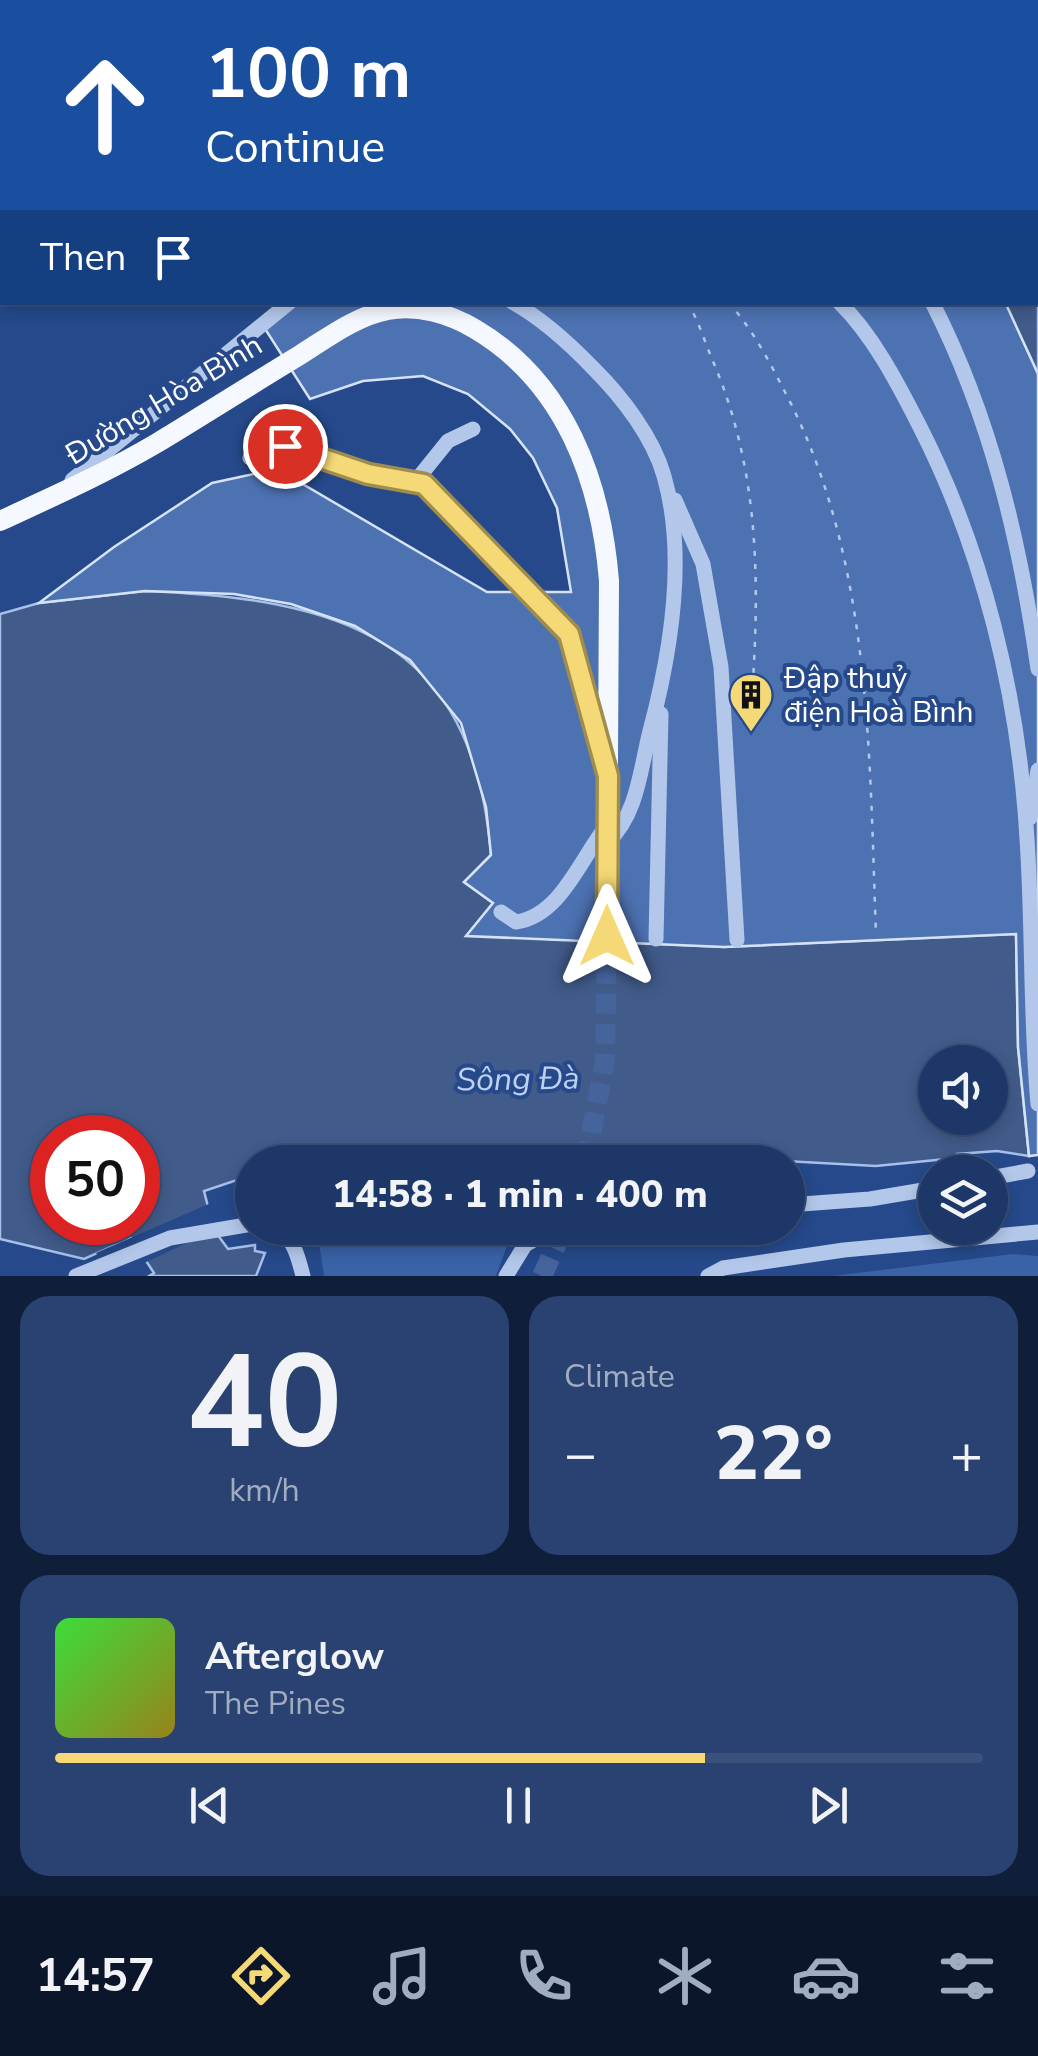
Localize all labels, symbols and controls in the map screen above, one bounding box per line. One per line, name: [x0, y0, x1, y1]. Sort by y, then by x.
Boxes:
text: 100 m: [205, 26, 411, 122]
icon: ahead: [40, 40, 170, 170]
text: Continue: [205, 117, 385, 178]
icon: arrive: [146, 230, 201, 285]
text: Then: [40, 232, 126, 283]
street label: Đường Hòa Bình: [57, 325, 270, 475]
pin: [243, 404, 328, 489]
icon: arrive: [258, 419, 313, 474]
place label: Đập thuỷ điện Hoà Bình: [783, 658, 974, 733]
building icon: Đập thuỷ điện Hoà Bình: [728, 672, 774, 733]
position arrow: [555, 884, 659, 988]
map controls: [918, 1045, 1008, 1245]
button: sound: [918, 1045, 1008, 1135]
water label: Sông Đà: [456, 1056, 580, 1102]
speed limit sign: 50: [30, 1115, 160, 1245]
button: layers: [918, 1155, 1008, 1245]
text: 14:58 · 1 min · 400 m: [332, 1169, 708, 1220]
text: 40: [186, 1315, 343, 1492]
text: Climate: [564, 1355, 675, 1398]
text: 22°: [714, 1403, 833, 1505]
text: −: [564, 1417, 597, 1492]
text: +: [950, 1417, 983, 1492]
text: km/h: [229, 1469, 300, 1512]
text: Afterglow: [205, 1631, 384, 1682]
text: The Pines: [205, 1682, 346, 1725]
icon: previous: [182, 1778, 237, 1833]
icon: pause: [491, 1778, 546, 1833]
icon: next: [801, 1778, 856, 1833]
icon: directions: [226, 1941, 296, 2011]
icon: music: [367, 1941, 437, 2011]
icon: phone: [509, 1941, 579, 2011]
icon: climate: [650, 1941, 720, 2011]
icon: car: [791, 1941, 861, 2011]
icon: filters: [932, 1941, 1002, 2011]
text: 14:57: [36, 1946, 155, 2007]

